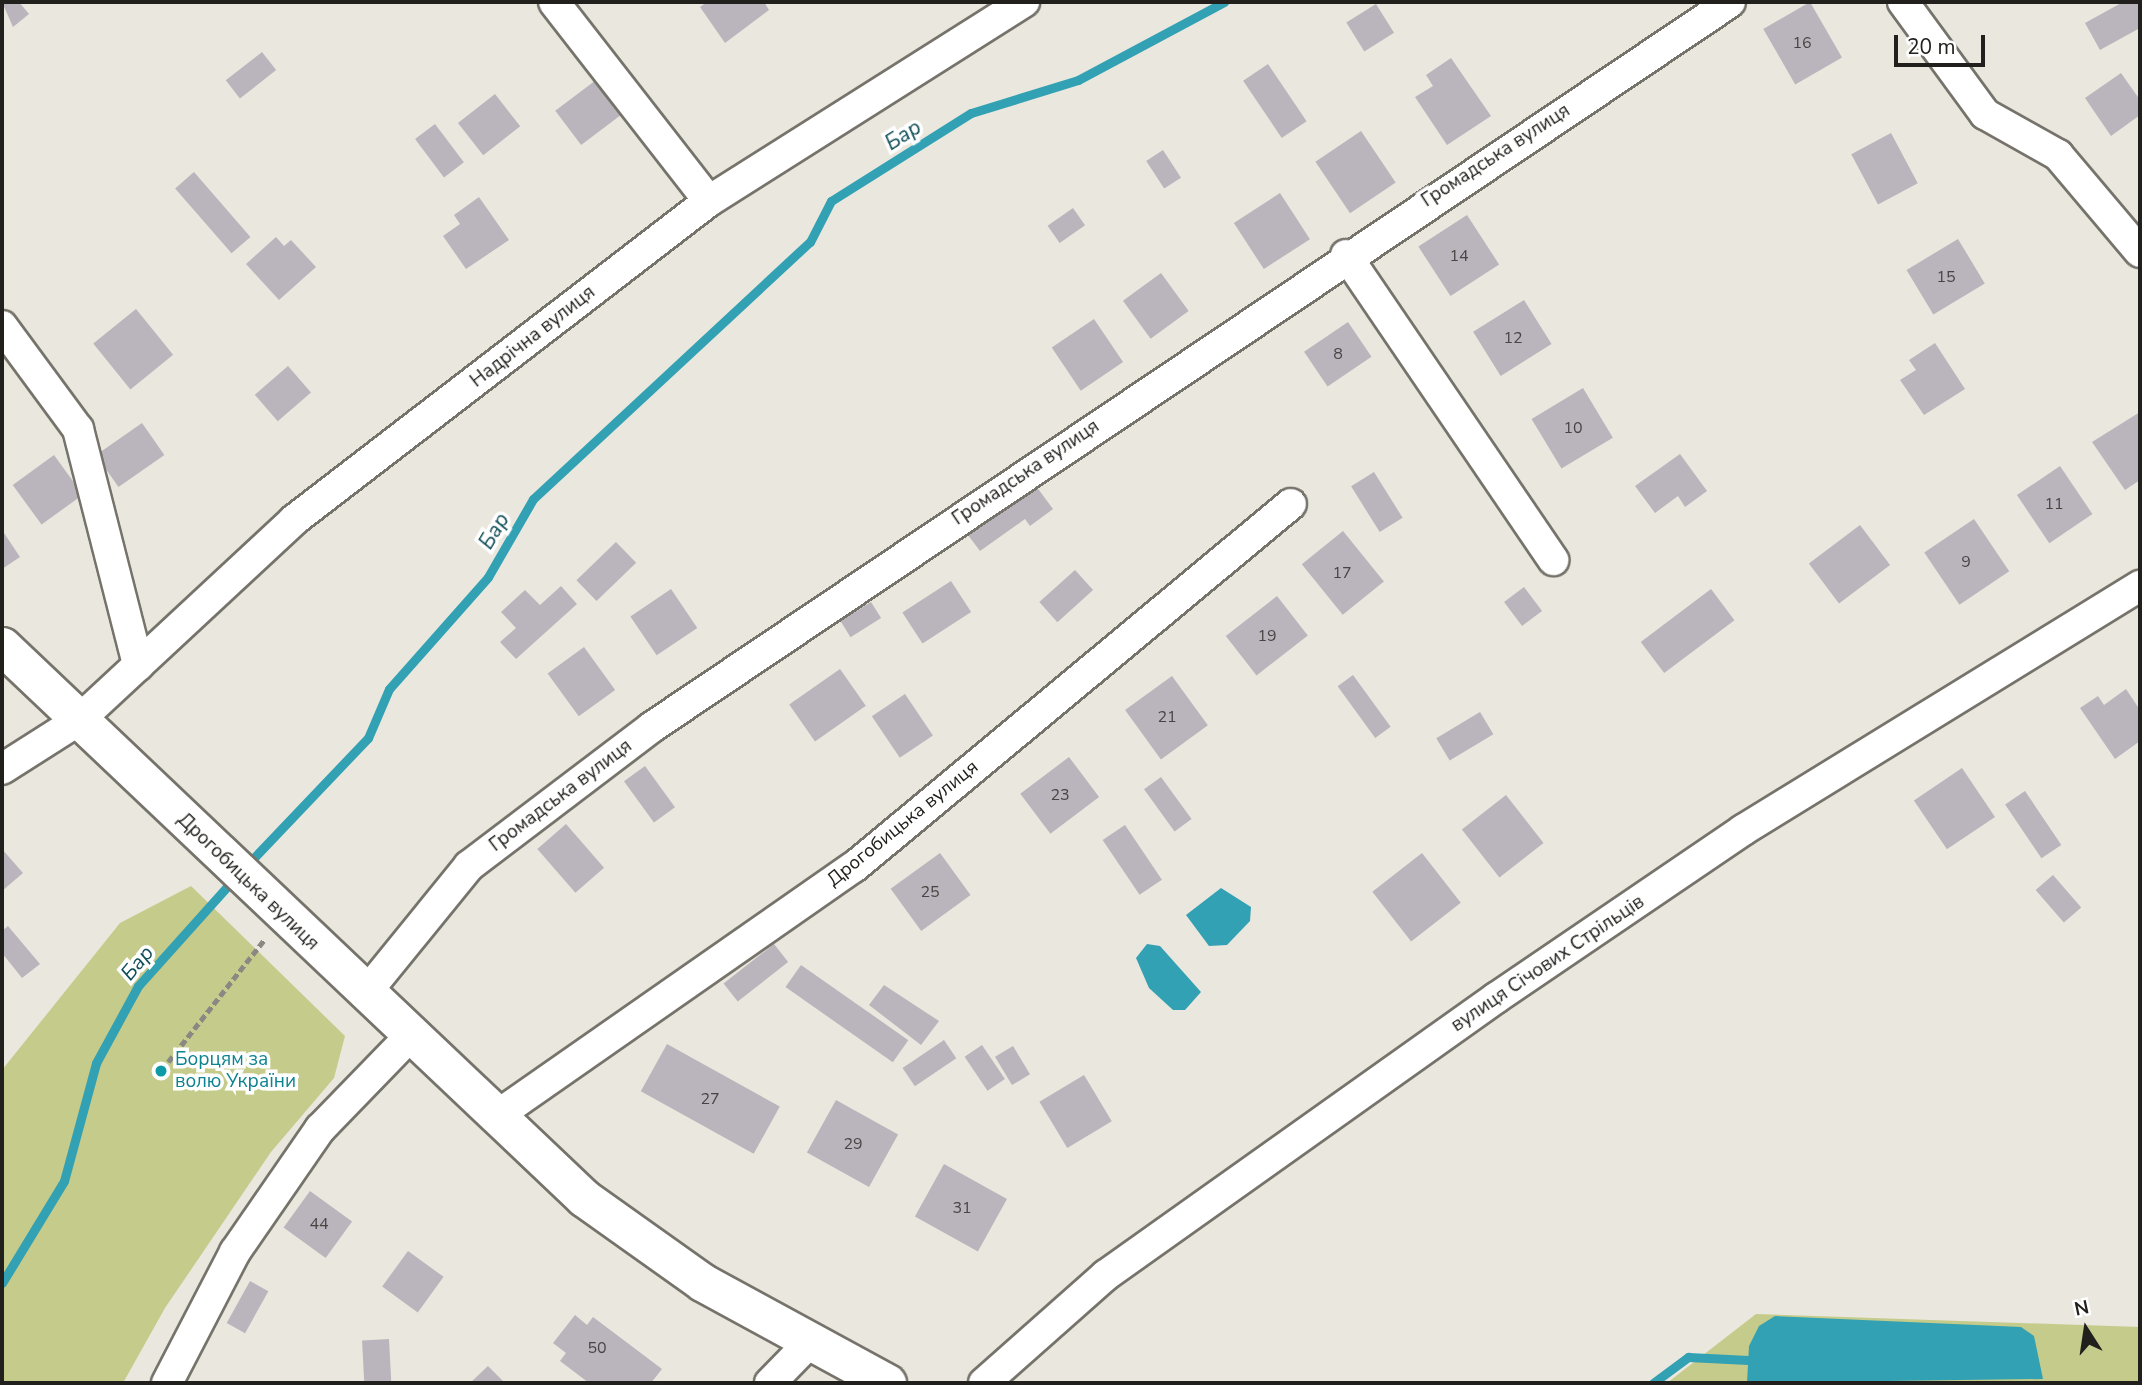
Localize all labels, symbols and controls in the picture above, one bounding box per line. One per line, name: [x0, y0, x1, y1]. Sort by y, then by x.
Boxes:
scale bar: [1897, 21, 1988, 65]
house number: 16: [1792, 33, 1812, 53]
text: 20 m: [1907, 33, 1956, 61]
street label: Громадська вулиця: [1417, 99, 1575, 213]
water label: Бар: [880, 114, 926, 156]
house number: 14: [1449, 246, 1469, 266]
house number: 15: [1936, 267, 1956, 287]
street label: Надрічна вулиця: [466, 281, 600, 393]
house number: 12: [1503, 328, 1523, 348]
house number: 8: [1333, 344, 1343, 364]
street label: Громадська вулиця: [948, 415, 1104, 531]
house number: 10: [1563, 418, 1583, 438]
house number: 11: [2044, 494, 2064, 514]
water label: Бар: [474, 508, 514, 554]
house number: 9: [1961, 552, 1971, 572]
house number: 17: [1332, 563, 1352, 583]
house number: 19: [1257, 626, 1277, 646]
house number: 21: [1157, 707, 1177, 727]
street label: Громадська вулиця: [485, 735, 637, 857]
street label: Дрогобицька вулиця: [823, 756, 983, 892]
house number: 23: [1050, 785, 1070, 805]
street label: Дрогобицька вулиця: [173, 809, 323, 955]
house number: 25: [920, 882, 940, 902]
street label: вулиця Січових Стрільців: [1447, 891, 1649, 1037]
water label: Бар: [115, 940, 159, 986]
place label: Борцям за волю України: [175, 1049, 296, 1093]
marker: Борцям за волю України: [153, 1063, 169, 1079]
house number: 27: [700, 1089, 720, 1109]
house number: 29: [843, 1134, 863, 1154]
house number: 31: [952, 1198, 972, 1218]
house number: 44: [309, 1214, 329, 1234]
north arrow: [2051, 1294, 2121, 1364]
text: N: [2072, 1294, 2091, 1323]
house number: 50: [587, 1338, 607, 1358]

